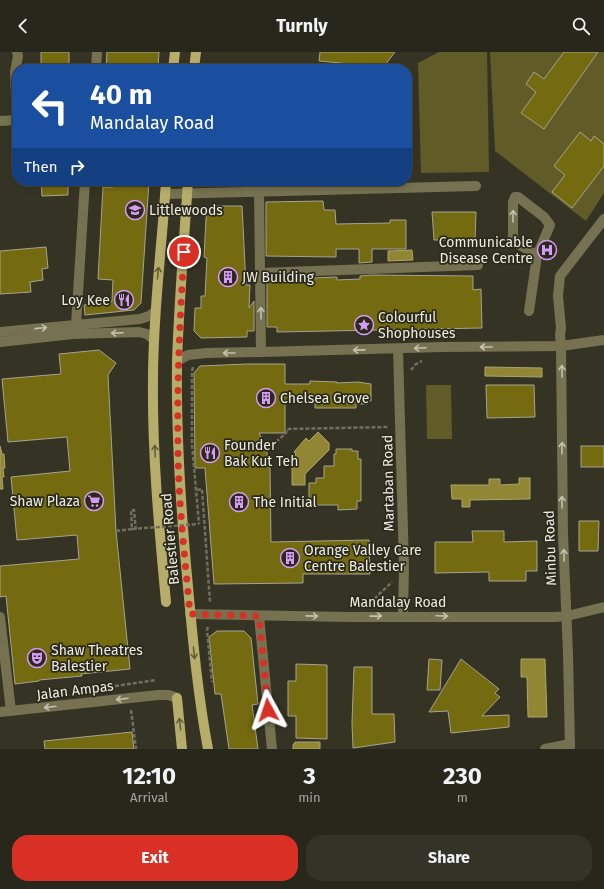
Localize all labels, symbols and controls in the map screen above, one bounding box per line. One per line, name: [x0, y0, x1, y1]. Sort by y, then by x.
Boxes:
icon: back: [12, 15, 34, 37]
text: Turnly: [276, 15, 328, 37]
icon: search: [570, 15, 592, 37]
text: 40 m: [90, 78, 153, 111]
icon: left: [24, 80, 76, 132]
text: Mandalay Road: [90, 112, 215, 134]
icon: right: [66, 156, 88, 178]
text: Then: [24, 158, 58, 176]
school or university icon: Littlewoods: [124, 199, 146, 221]
place label: Littlewoods: [149, 202, 223, 219]
one-way arrow: [509, 210, 517, 223]
place label: Communicable Disease Centre: [439, 234, 533, 267]
pin: [167, 235, 201, 269]
hospital icon: Communicable Disease Centre: [536, 239, 558, 261]
icon: arrive: [173, 241, 195, 263]
building icon: JW Building: [217, 266, 239, 288]
one-way arrow: [155, 267, 162, 280]
place label: JW Building: [242, 269, 315, 286]
restaurant icon: Loy Kee: [113, 289, 135, 311]
place label: Loy Kee: [61, 292, 110, 309]
one-way arrow: [257, 307, 265, 320]
place label: Colourful Shophouses: [378, 309, 456, 342]
place icon: Colourful Shophouses: [353, 314, 375, 336]
one-way arrow: [34, 324, 47, 332]
one-way arrow: [111, 329, 124, 336]
one-way arrow: [480, 343, 493, 351]
one-way arrow: [414, 344, 427, 352]
one-way arrow: [353, 346, 366, 354]
one-way arrow: [223, 349, 236, 357]
one-way arrow: [558, 365, 566, 378]
building icon: Chelsea Grove: [255, 387, 277, 409]
place label: Chelsea Grove: [280, 390, 369, 407]
street label: Martaban Road: [379, 435, 398, 531]
place label: Founder Bak Kut Teh: [224, 437, 298, 470]
restaurant icon: Founder Bak Kut Teh: [199, 442, 221, 464]
one-way arrow: [558, 442, 566, 455]
one-way arrow: [151, 445, 158, 458]
supermarket icon: Shaw Plaza: [83, 490, 105, 512]
building icon: The Initial: [228, 491, 250, 513]
street label: Balestier Road: [158, 492, 183, 586]
place label: Shaw Plaza: [10, 493, 80, 510]
place label: The Initial: [253, 494, 317, 511]
one-way arrow: [559, 496, 566, 509]
street label: Minbu Road: [541, 510, 560, 586]
place label: Orange Valley Care Centre Balestier: [304, 542, 422, 575]
building icon: Orange Valley Care Centre Balestier: [279, 547, 301, 569]
one-way arrow: [560, 549, 567, 562]
street label: Mandalay Road: [350, 594, 446, 611]
one-way arrow: [305, 612, 318, 620]
one-way arrow: [369, 612, 382, 620]
one-way arrow: [435, 612, 448, 620]
place label: Shaw Theatres Balestier: [51, 642, 143, 675]
one-way arrow: [191, 646, 198, 659]
theatre icon: Shaw Theatres Balestier: [26, 647, 48, 669]
street label: Jalan Ampas: [36, 677, 115, 704]
position arrow: [247, 689, 289, 731]
one-way arrow: [116, 695, 129, 703]
one-way arrow: [44, 703, 57, 711]
one-way arrow: [176, 718, 183, 731]
text: 12:10: [122, 762, 176, 790]
text: 3: [303, 762, 316, 790]
text: 230: [443, 762, 482, 790]
text: Arrival: [130, 790, 168, 805]
text: min: [298, 790, 321, 805]
text: m: [457, 790, 468, 805]
button: Exit: [12, 835, 298, 881]
button: Share: [306, 835, 592, 881]

